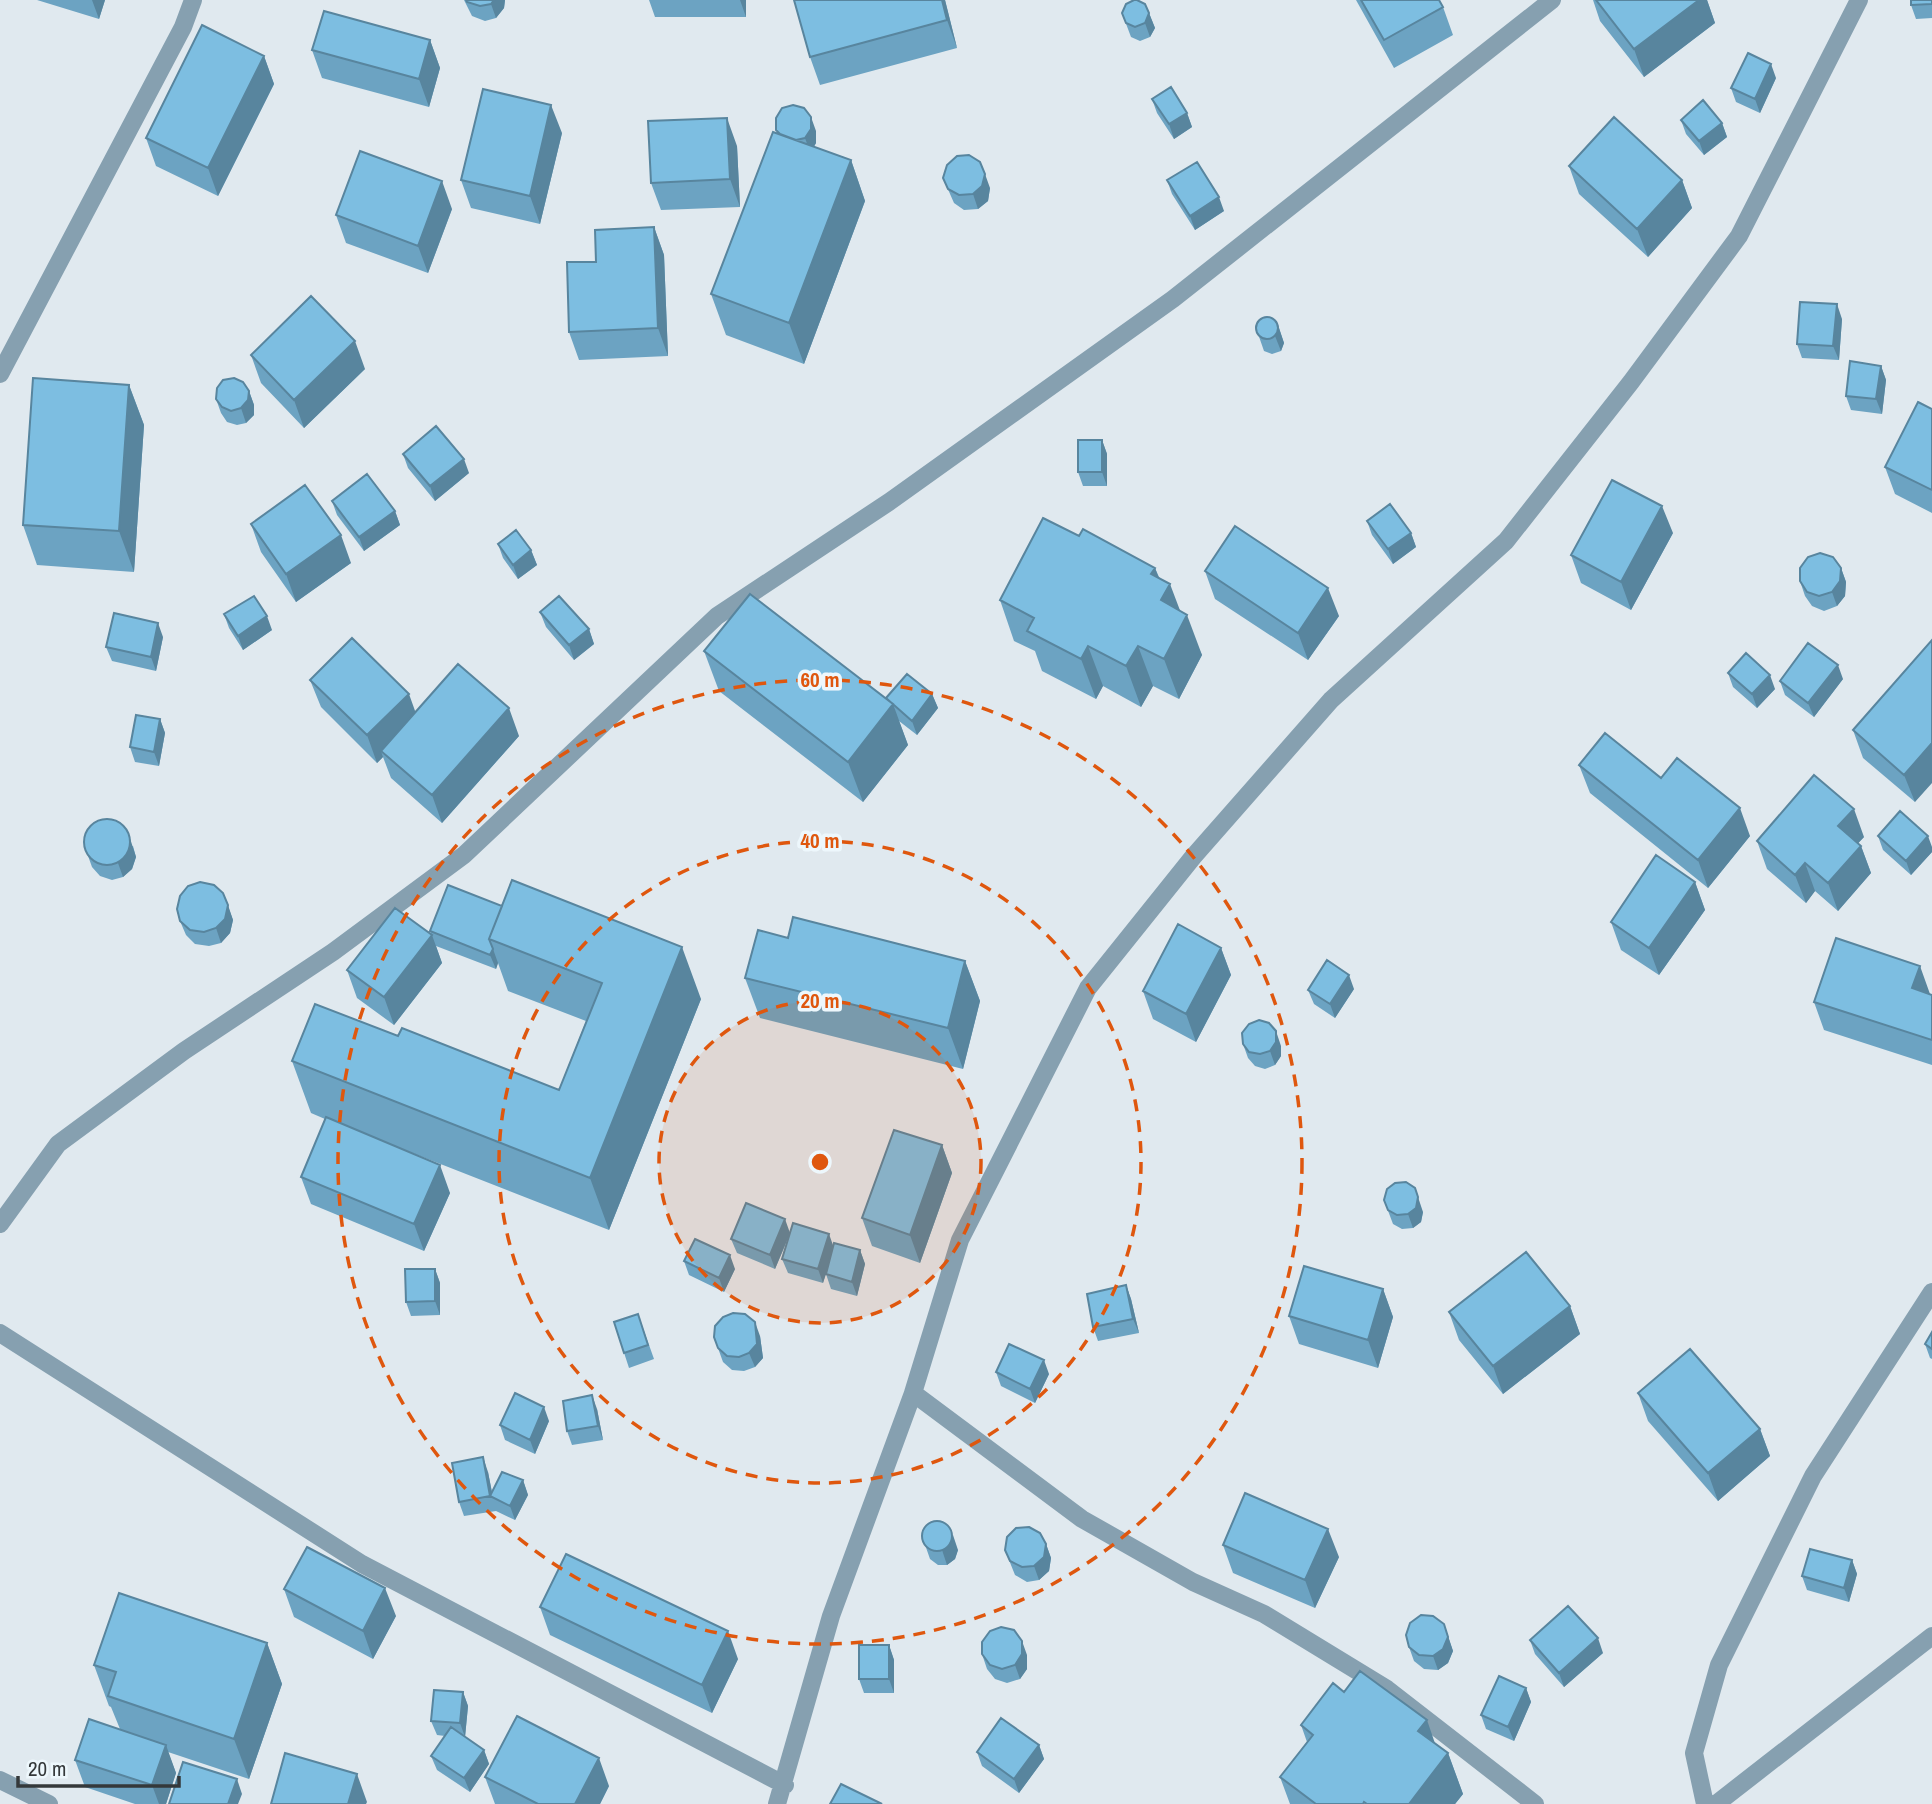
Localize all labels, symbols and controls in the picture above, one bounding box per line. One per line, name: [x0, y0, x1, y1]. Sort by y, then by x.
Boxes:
text: 60 m: [800, 665, 840, 694]
text: 40 m: [800, 826, 840, 855]
text: 20 m: [800, 986, 840, 1015]
centre of rings: [808, 1150, 832, 1174]
scale bar: [18, 1744, 178, 1788]
text: 20 m: [28, 1754, 66, 1783]

